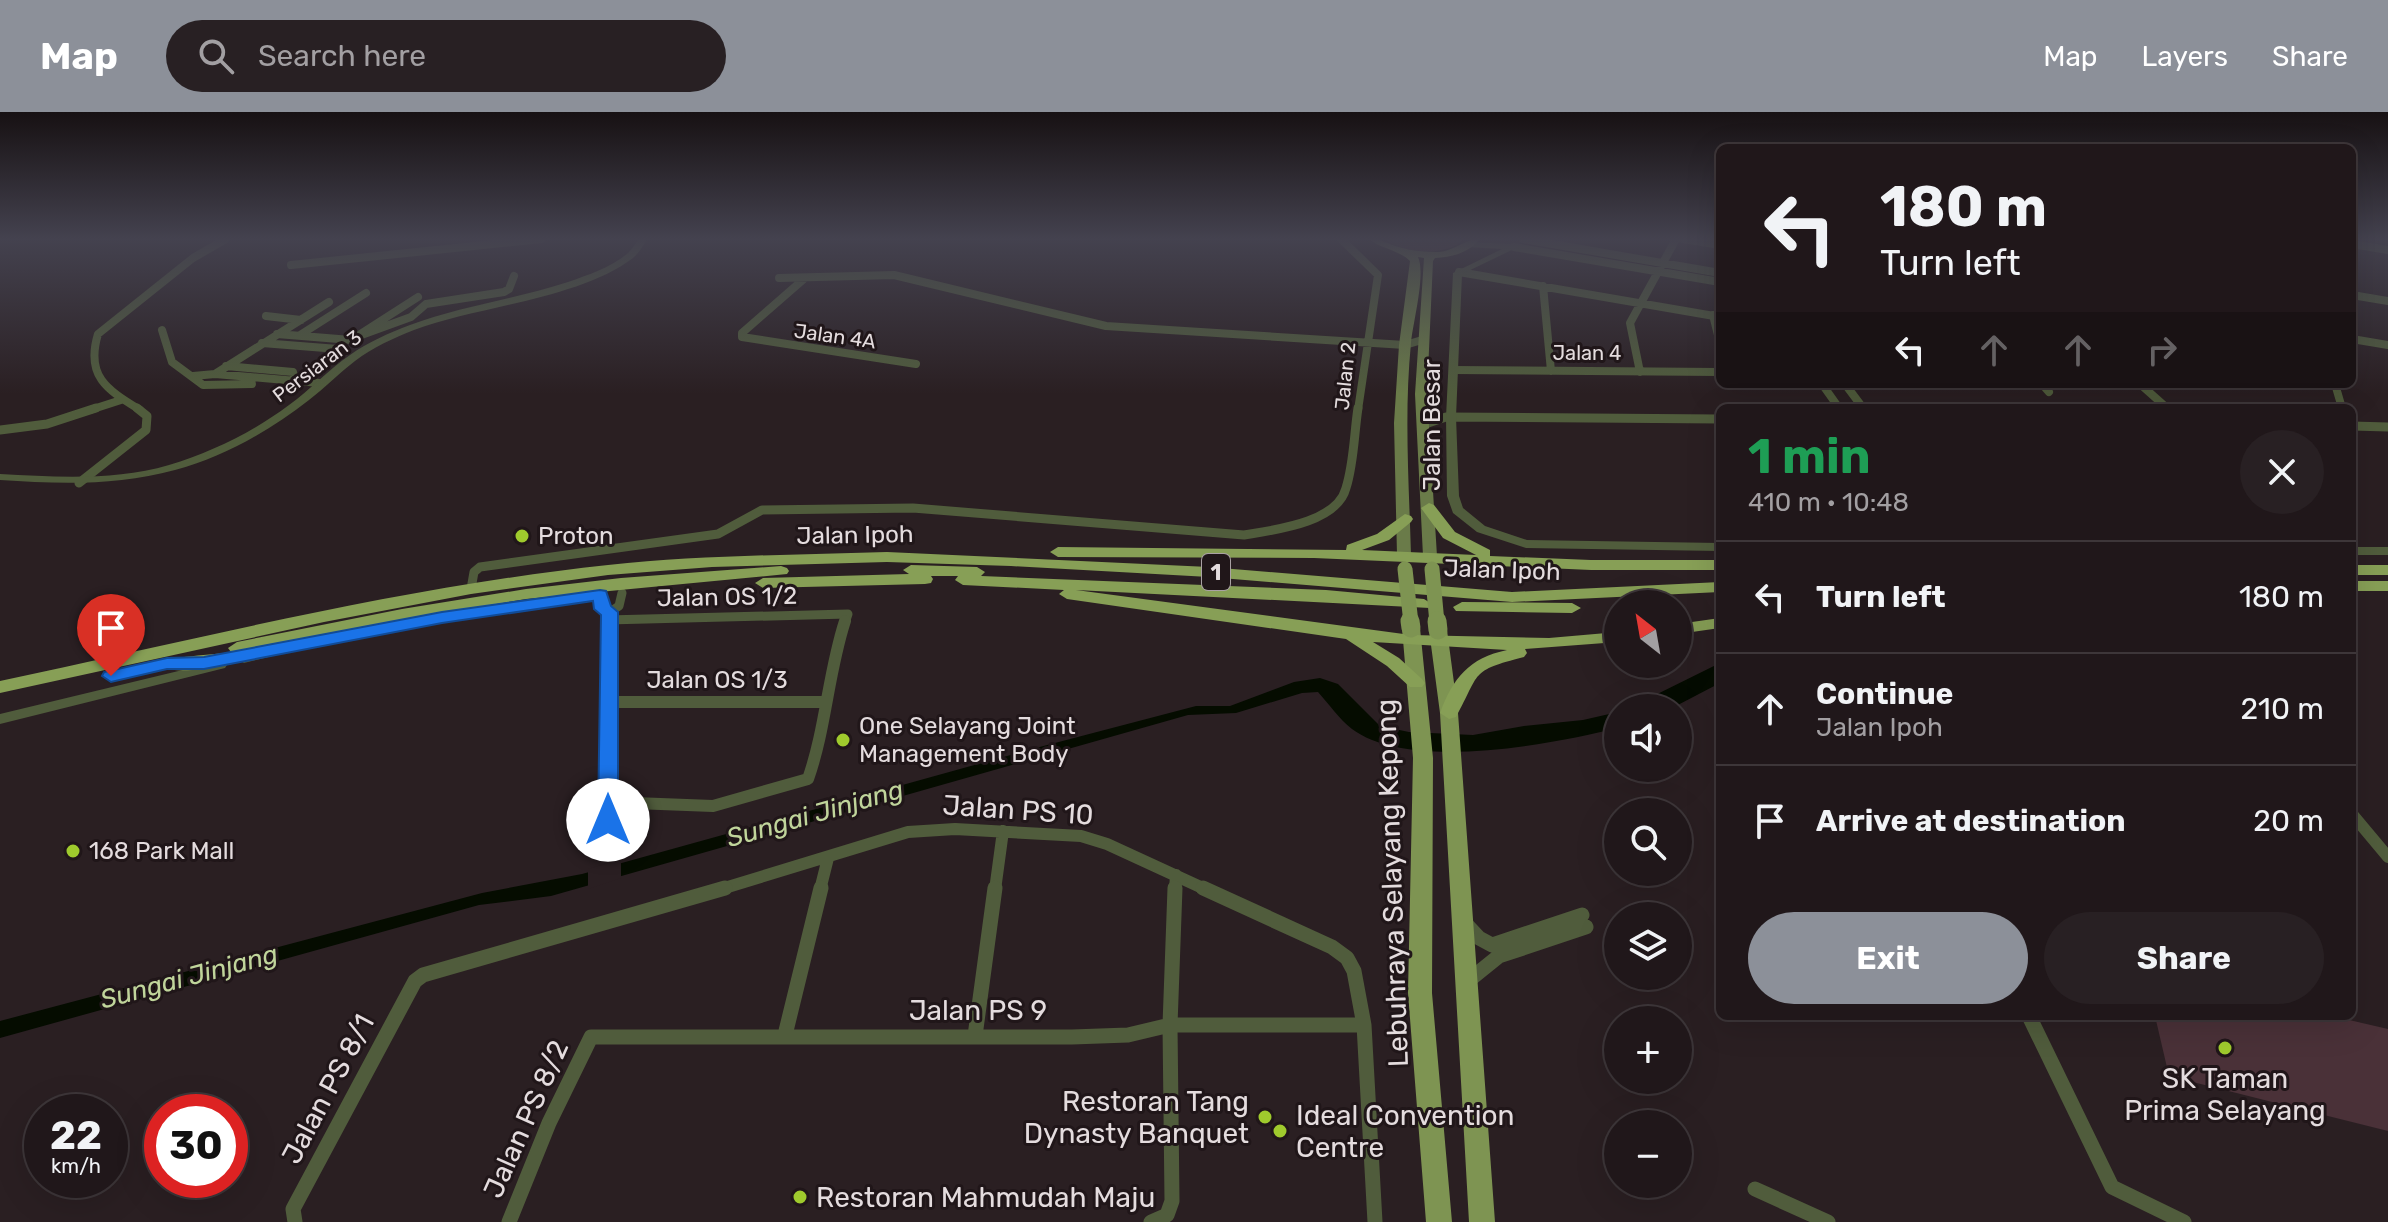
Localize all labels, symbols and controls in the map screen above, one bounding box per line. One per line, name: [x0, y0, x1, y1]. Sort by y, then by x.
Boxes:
search box: [166, 20, 726, 92]
text: Map: [40, 33, 118, 79]
icon: search: [194, 34, 238, 78]
text: Search here: [258, 38, 426, 74]
text: Map: [2043, 40, 2098, 73]
text: Layers: [2142, 40, 2228, 73]
text: Share: [2272, 40, 2348, 73]
text: 180 m: [1880, 174, 2047, 240]
icon: left: [1748, 176, 1852, 280]
text: Turn left: [1880, 241, 2021, 284]
street label: Jalan 4A: [793, 318, 877, 354]
street label: Persiaran 3: [268, 325, 366, 407]
icon: left: [1888, 328, 1932, 372]
icon: ahead: [1972, 328, 2016, 372]
icon: ahead: [2056, 328, 2100, 372]
icon: right: [2140, 328, 2184, 372]
street label: Jalan 2: [1329, 341, 1361, 411]
street label: Jalan 4: [1553, 341, 1621, 365]
street label: Jalan Besar: [1418, 359, 1446, 491]
text: 1 min: [1748, 428, 1871, 485]
button: close: [2240, 430, 2324, 514]
text: 410 m · 10:48: [1748, 487, 1909, 518]
street label: Jalan Ipoh: [796, 520, 914, 550]
place label: Proton: [538, 522, 614, 550]
marker: Proton: [513, 527, 531, 545]
road number: 1: [1202, 554, 1230, 590]
street label: Jalan Ipoh: [1443, 554, 1561, 586]
icon: left: [1748, 575, 1792, 619]
text: Turn left: [1816, 579, 1946, 615]
text: 180 m: [2239, 579, 2324, 615]
street label: Jalan OS 1/2: [657, 582, 797, 612]
north arrow: [1604, 590, 1692, 678]
map controls: [1604, 590, 1692, 1198]
pin: [77, 594, 145, 676]
icon: arrive: [89, 606, 133, 650]
street label: Jalan OS 1/3: [646, 666, 788, 694]
text: Continue: [1816, 676, 1953, 712]
icon: ahead: [1748, 687, 1792, 731]
text: 210 m: [2240, 691, 2324, 727]
button: sound: [1604, 694, 1692, 782]
street label: Lebuhraya Selayang Kepong: [1369, 698, 1415, 1068]
place label: One Selayang Joint Management Body: [859, 712, 1076, 768]
text: Jalan Ipoh: [1816, 712, 1943, 743]
marker: One Selayang Joint Management Body: [834, 731, 852, 749]
water label: Sungai Jinjang: [723, 774, 907, 854]
position arrow: [566, 778, 650, 862]
street label: Jalan PS 10: [941, 788, 1095, 832]
button: search: [1604, 798, 1692, 886]
icon: arrive: [1748, 799, 1792, 843]
text: Arrive at destination: [1816, 803, 2126, 839]
text: 20 m: [2253, 803, 2324, 839]
place label: 168 Park Mall: [89, 837, 234, 865]
marker: 168 Park Mall: [64, 842, 82, 860]
button: layers: [1604, 902, 1692, 990]
button: Exit: [1748, 912, 2028, 1004]
button: Share: [2044, 912, 2324, 1004]
water label: Sungai Jinjang: [97, 938, 281, 1016]
street label: Jalan PS 9: [909, 994, 1047, 1027]
button: +: [1604, 1006, 1692, 1094]
street label: Jalan PS 8/1: [275, 1009, 381, 1169]
street label: Jalan PS 8/2: [477, 1035, 575, 1203]
marker: SK Taman Prima Selayang: [2216, 1039, 2234, 1057]
place label: SK Taman Prima Selayang: [2124, 1062, 2326, 1127]
place label: Restoran Tang Dynasty Banquet: [1024, 1085, 1249, 1150]
speed limit sign: 30: [144, 1094, 248, 1198]
place label: Ideal Convention Centre: [1296, 1099, 1515, 1164]
marker: Restoran Tang Dynasty Banquet: [1256, 1108, 1274, 1126]
button: −: [1604, 1110, 1692, 1198]
text: 22: [50, 1112, 102, 1159]
marker: Ideal Convention Centre: [1271, 1122, 1289, 1140]
text: km/h: [51, 1154, 101, 1178]
place label: Restoran Mahmudah Maju: [816, 1181, 1155, 1214]
marker: Restoran Mahmudah Maju: [791, 1188, 809, 1206]

